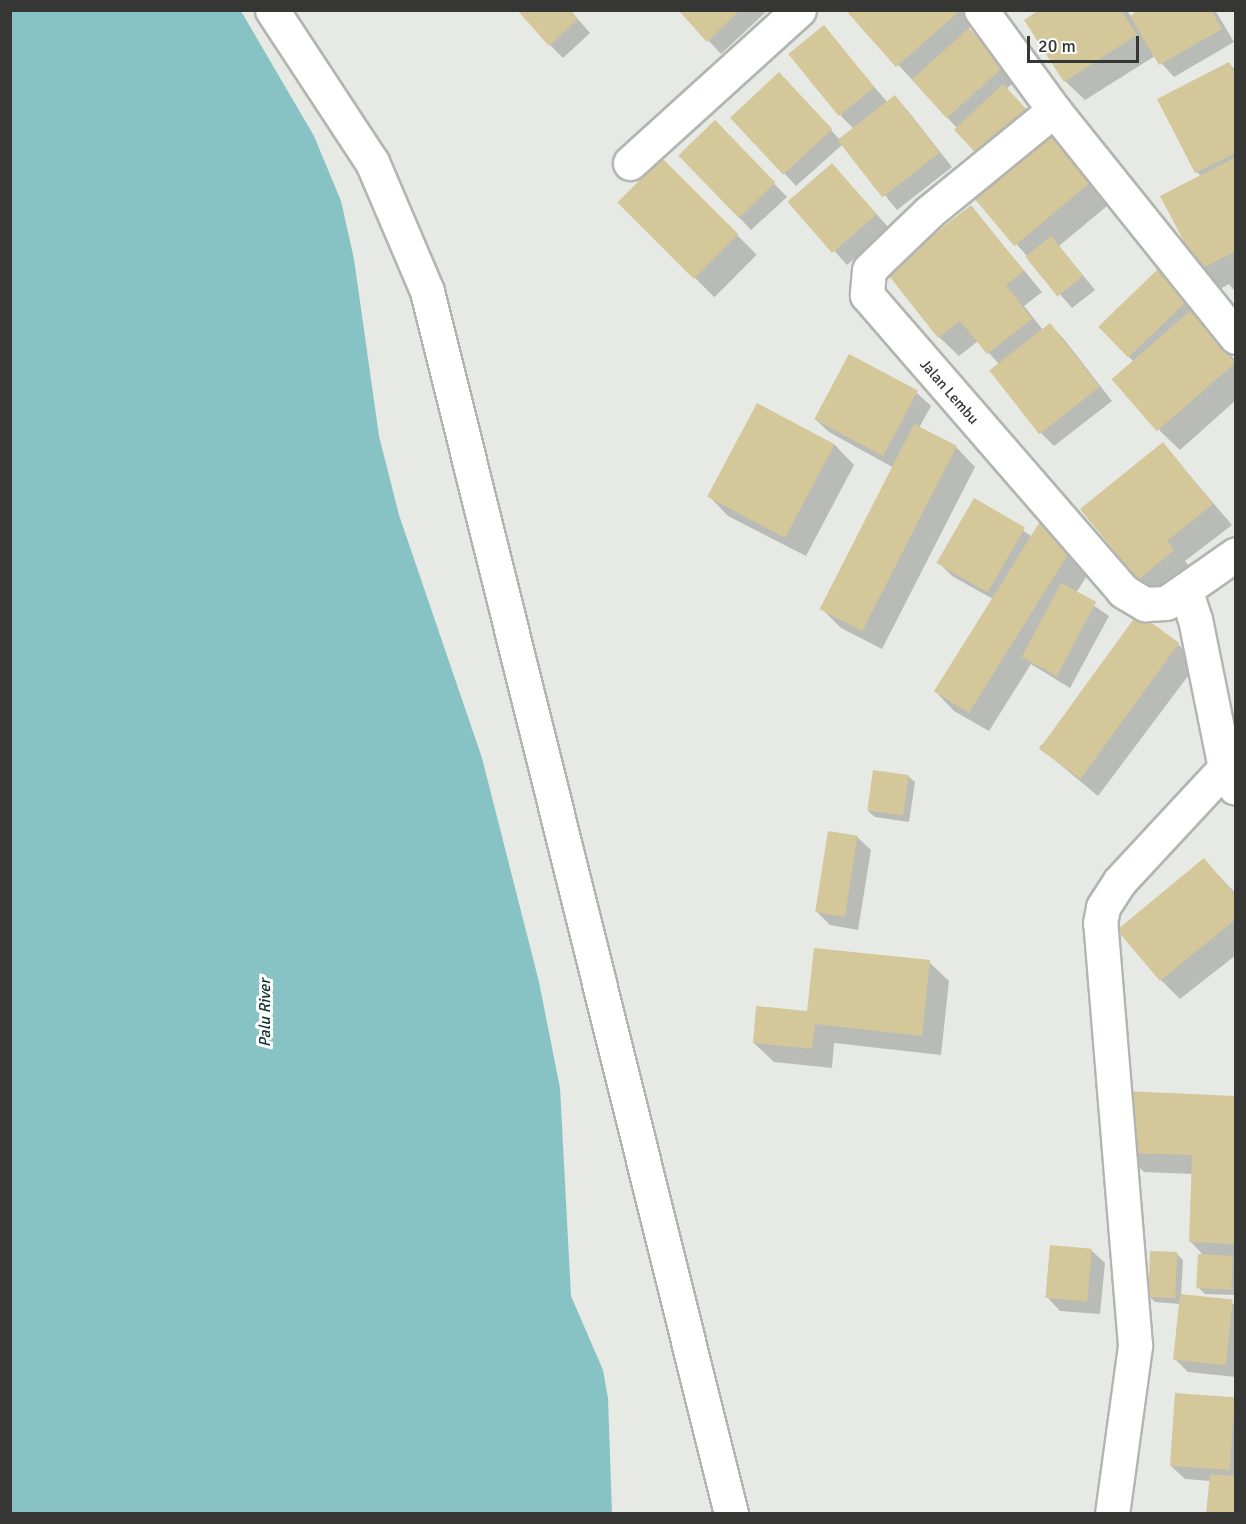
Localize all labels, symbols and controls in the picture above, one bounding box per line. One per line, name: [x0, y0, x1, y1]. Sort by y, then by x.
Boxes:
scale bar: [1030, 24, 1142, 62]
text: 20 m: [1038, 35, 1076, 57]
street label: Jalan Lembu: [916, 356, 982, 428]
water label: Palu River: [255, 979, 275, 1047]

